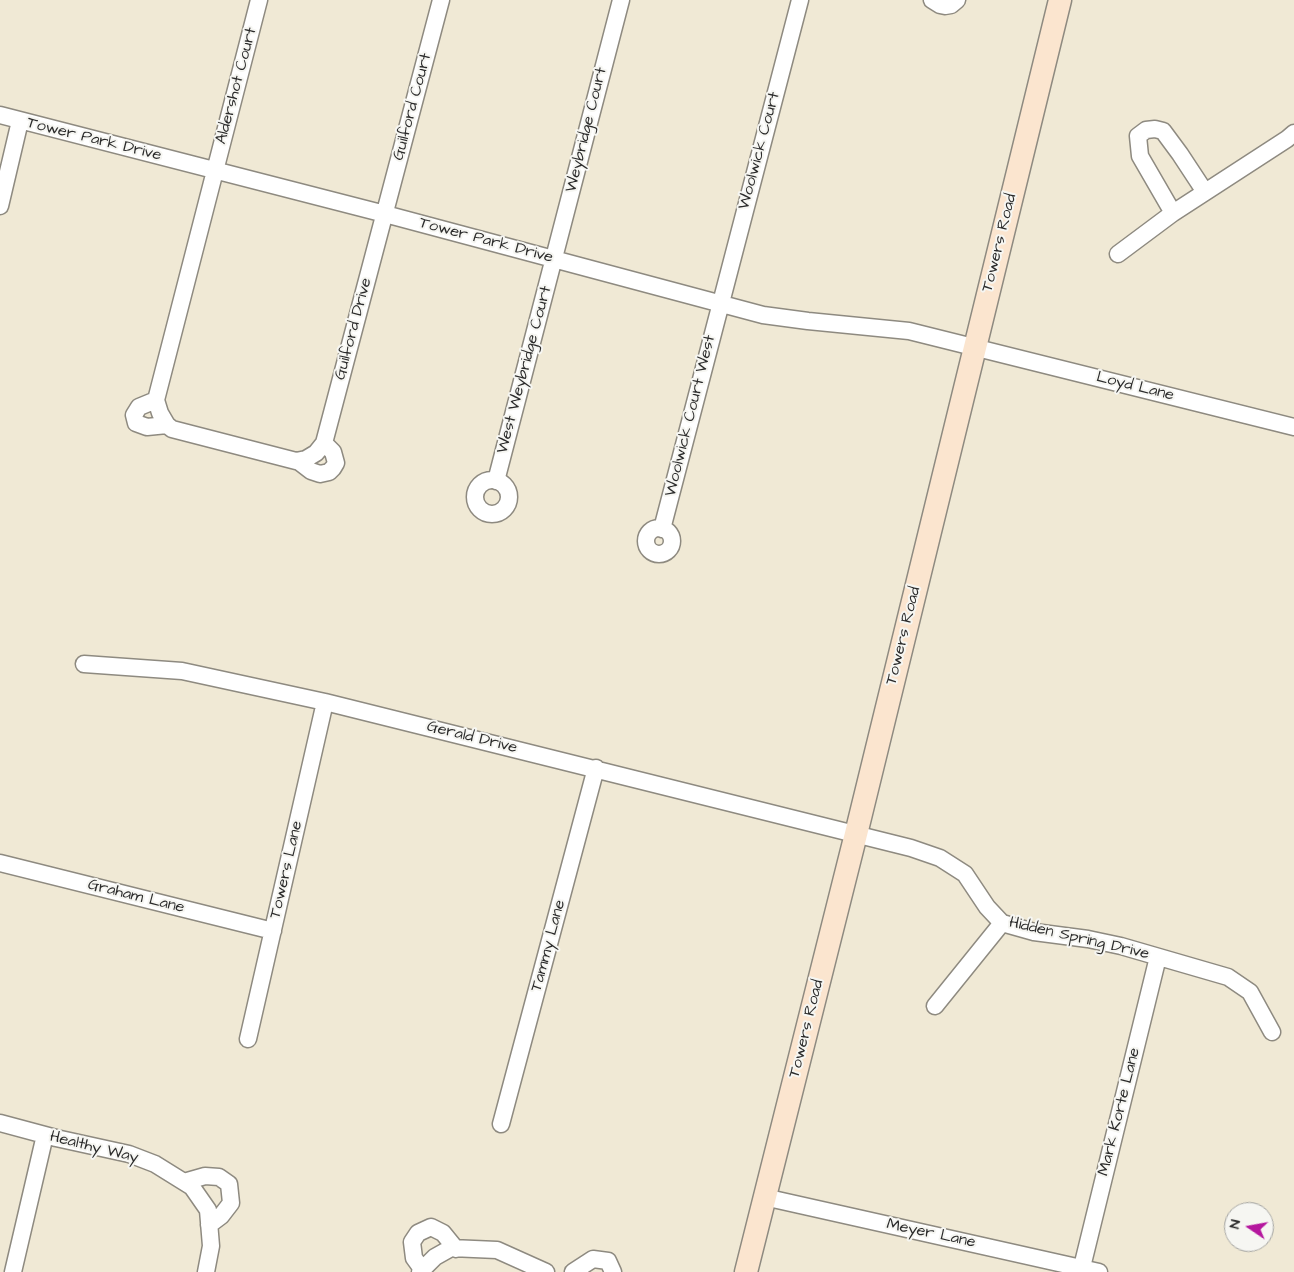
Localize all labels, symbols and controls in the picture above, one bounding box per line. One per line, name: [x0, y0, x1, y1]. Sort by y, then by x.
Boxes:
street label: Aldershot Court: [212, 26, 262, 146]
street label: Guilford Court: [390, 51, 436, 163]
street label: Weybridge Court: [562, 66, 612, 194]
street label: Woolwick Court: [735, 90, 785, 212]
street label: Tower Park Drive: [25, 114, 163, 166]
street label: Towers Road: [979, 192, 1021, 294]
street label: Tower Park Drive: [417, 214, 555, 268]
street label: Guilford Drive: [331, 276, 377, 382]
street label: West Weybridge Court: [493, 284, 557, 456]
street label: Woolwick Court West: [662, 333, 720, 499]
street label: Loyd Lane: [1094, 368, 1176, 406]
street label: Towers Road: [883, 585, 925, 687]
street label: Gerald Drive: [425, 718, 519, 758]
street label: Towers Lane: [266, 819, 308, 921]
street label: Graham Lane: [86, 876, 186, 918]
street label: Tammy Lane: [528, 898, 570, 994]
street label: Hidden Spring Drive: [1007, 914, 1151, 964]
street label: Towers Road: [786, 978, 828, 1080]
street label: Mark Korte Lane: [1095, 1046, 1145, 1178]
street label: Healthy Way: [48, 1128, 140, 1168]
north arrow: [1224, 1202, 1274, 1252]
street label: Meyer Lane: [885, 1215, 977, 1253]
text: N: [1225, 1218, 1246, 1230]

